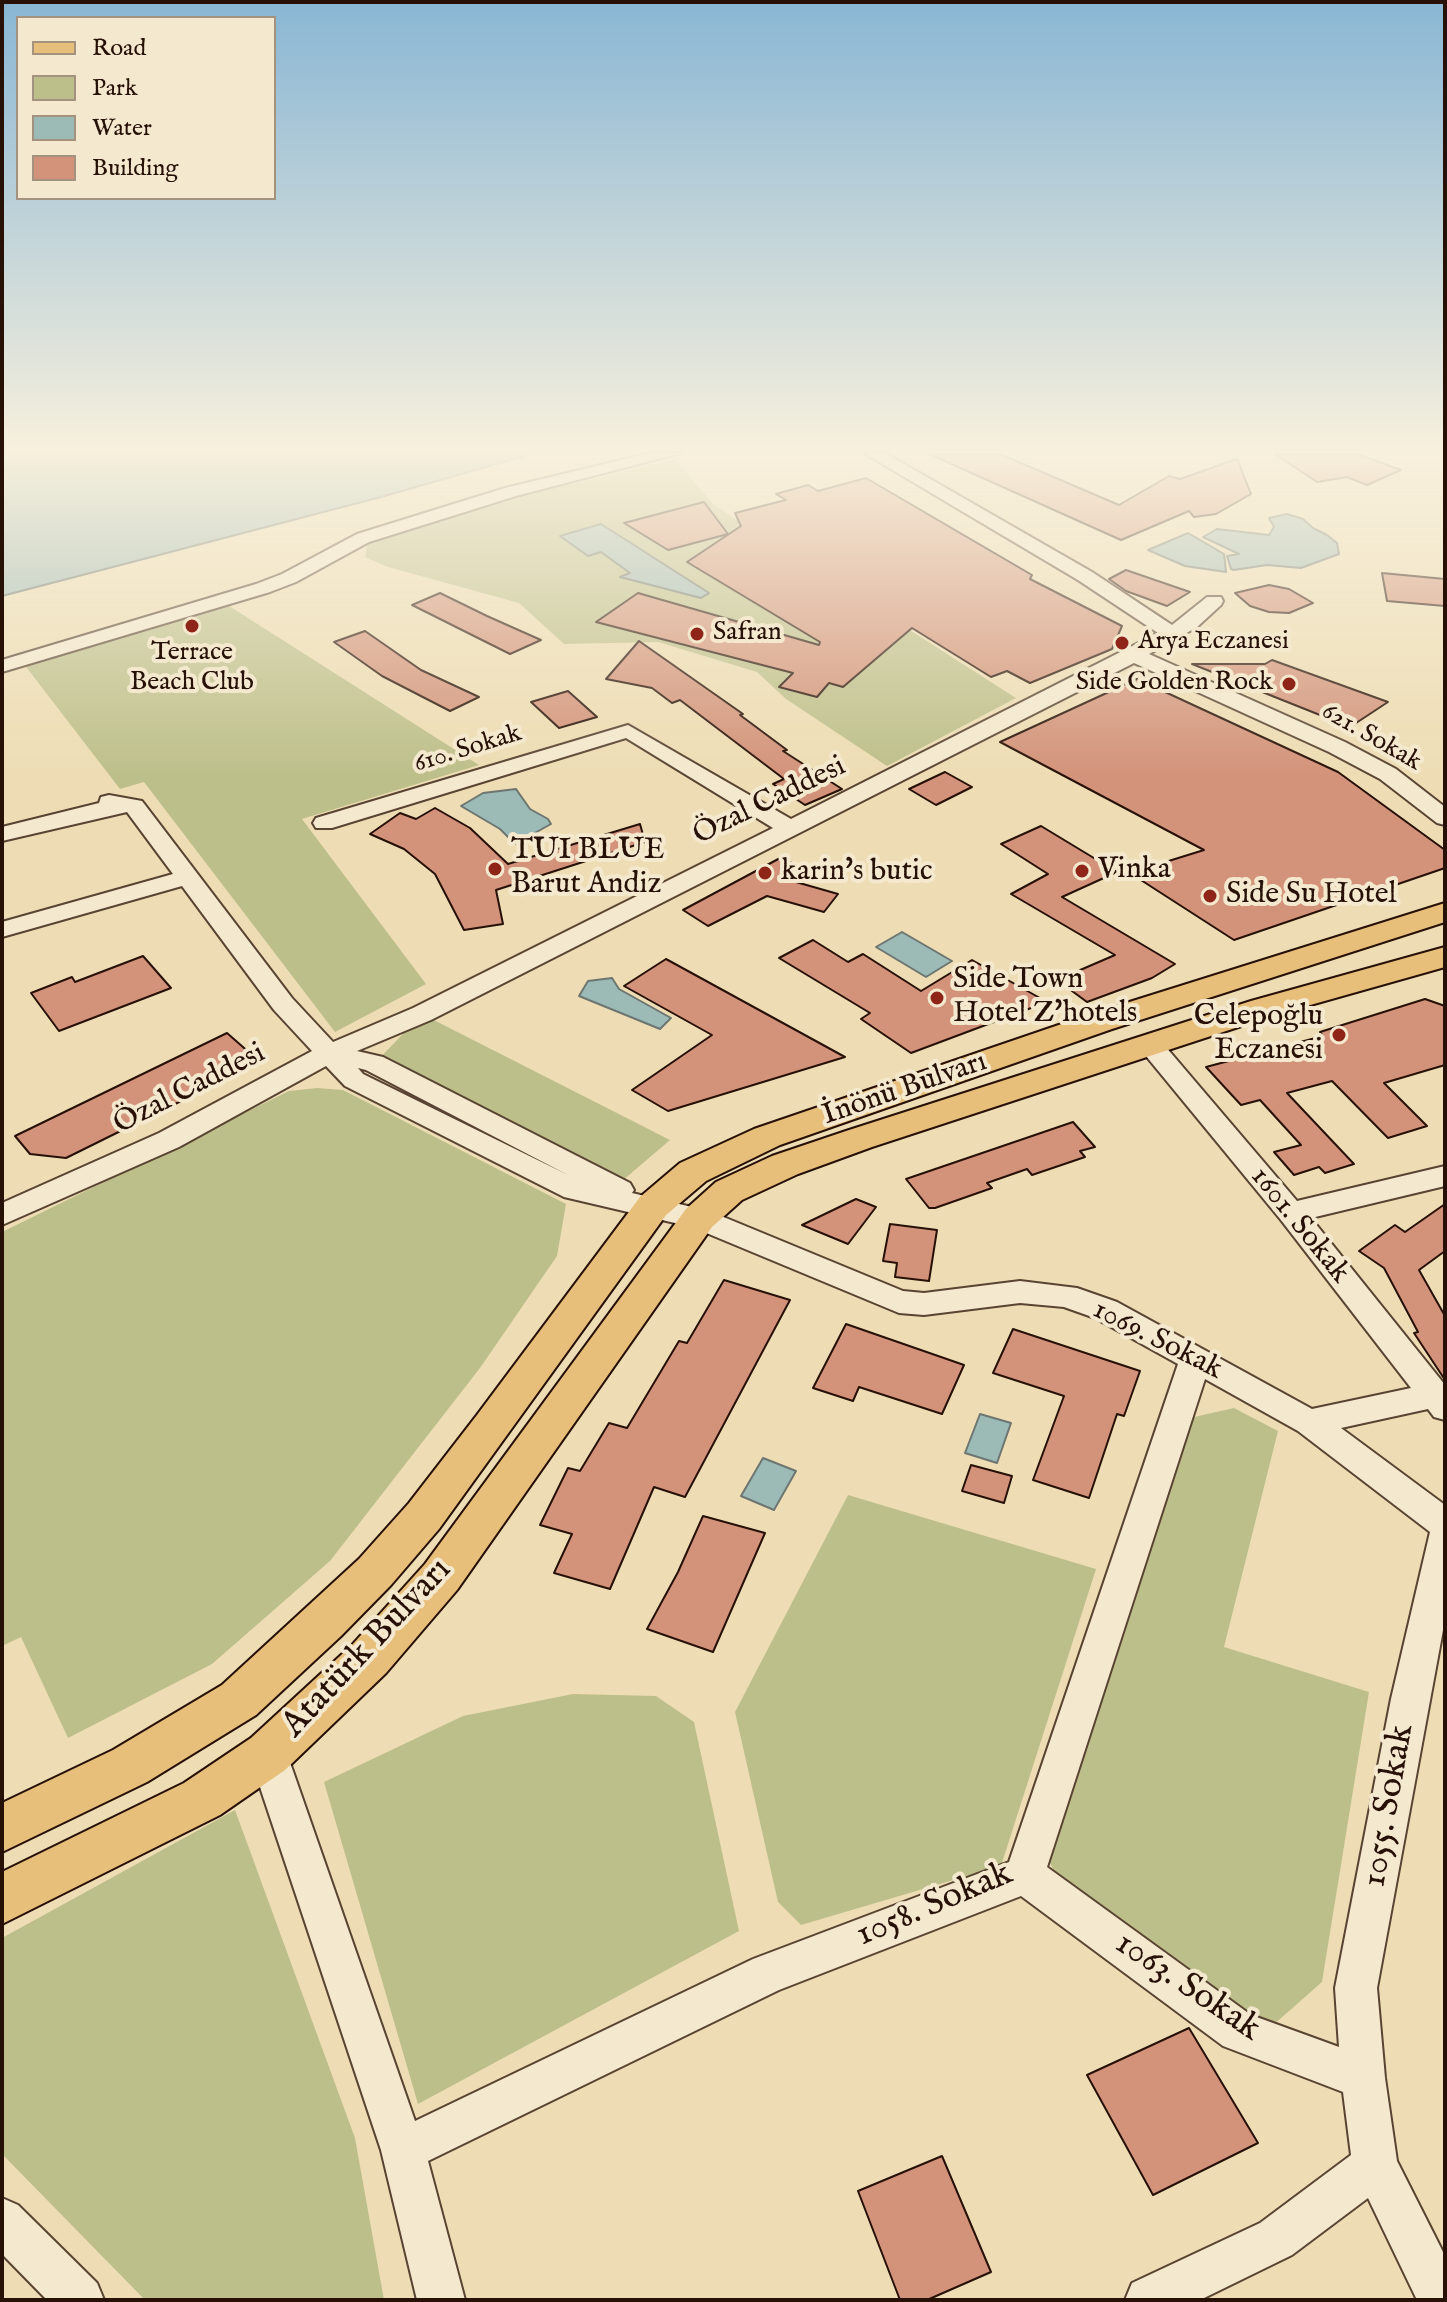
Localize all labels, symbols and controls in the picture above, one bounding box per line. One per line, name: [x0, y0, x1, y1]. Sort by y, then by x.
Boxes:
legend: [16, 16, 276, 200]
text: Road: [92, 33, 146, 64]
text: Park: [92, 73, 138, 104]
text: Water: [92, 113, 152, 144]
text: Building: [92, 153, 178, 184]
marker: Terrace Beach Club: [183, 617, 201, 635]
place label: Safran: [713, 618, 782, 650]
marker: Safran: [688, 625, 706, 643]
place label: Arya Eczanesi: [1138, 627, 1289, 659]
marker: Arya Eczanesi: [1113, 634, 1131, 652]
place label: Terrace Beach Club: [130, 638, 254, 700]
place label: Side Golden Rock: [1076, 668, 1273, 700]
marker: Side Golden Rock: [1280, 675, 1298, 693]
street label: 621. Sokak: [1315, 697, 1427, 779]
street label: 610. Sokak: [411, 719, 525, 781]
street label: Özal Caddesi: [688, 750, 852, 854]
place label: TUI BLUE Barut Andiz: [511, 834, 664, 904]
place label: Vinka: [1098, 853, 1171, 889]
place label: karin's butic: [781, 855, 933, 891]
marker: TUI BLUE Barut Andiz: [486, 860, 504, 878]
marker: Vinka: [1073, 862, 1091, 880]
marker: karin's butic: [756, 864, 774, 882]
place label: Side Su Hotel: [1226, 878, 1397, 914]
marker: Side Su Hotel: [1201, 887, 1219, 905]
place label: Side Town Hotel Z'hotels: [953, 963, 1137, 1034]
marker: Side Town Hotel Z'hotels: [928, 989, 946, 1007]
place label: Celepoğlu Eczanesi: [1194, 1000, 1323, 1070]
marker: Celepoğlu Eczanesi: [1330, 1026, 1348, 1044]
street label: Özal Caddesi: [108, 1036, 272, 1144]
street label: İnönü Bulvarı: [818, 1045, 992, 1135]
street label: 1601. Sokak: [1241, 1161, 1357, 1291]
street label: 1069. Sokak: [1086, 1293, 1228, 1389]
street label: Atatürk Bulvarı: [274, 1550, 462, 1748]
street label: 1055. Sokak: [1354, 1721, 1426, 1891]
street label: 1058. Sokak: [850, 1854, 1020, 1958]
street label: 1063. Sokak: [1106, 1923, 1268, 2053]

